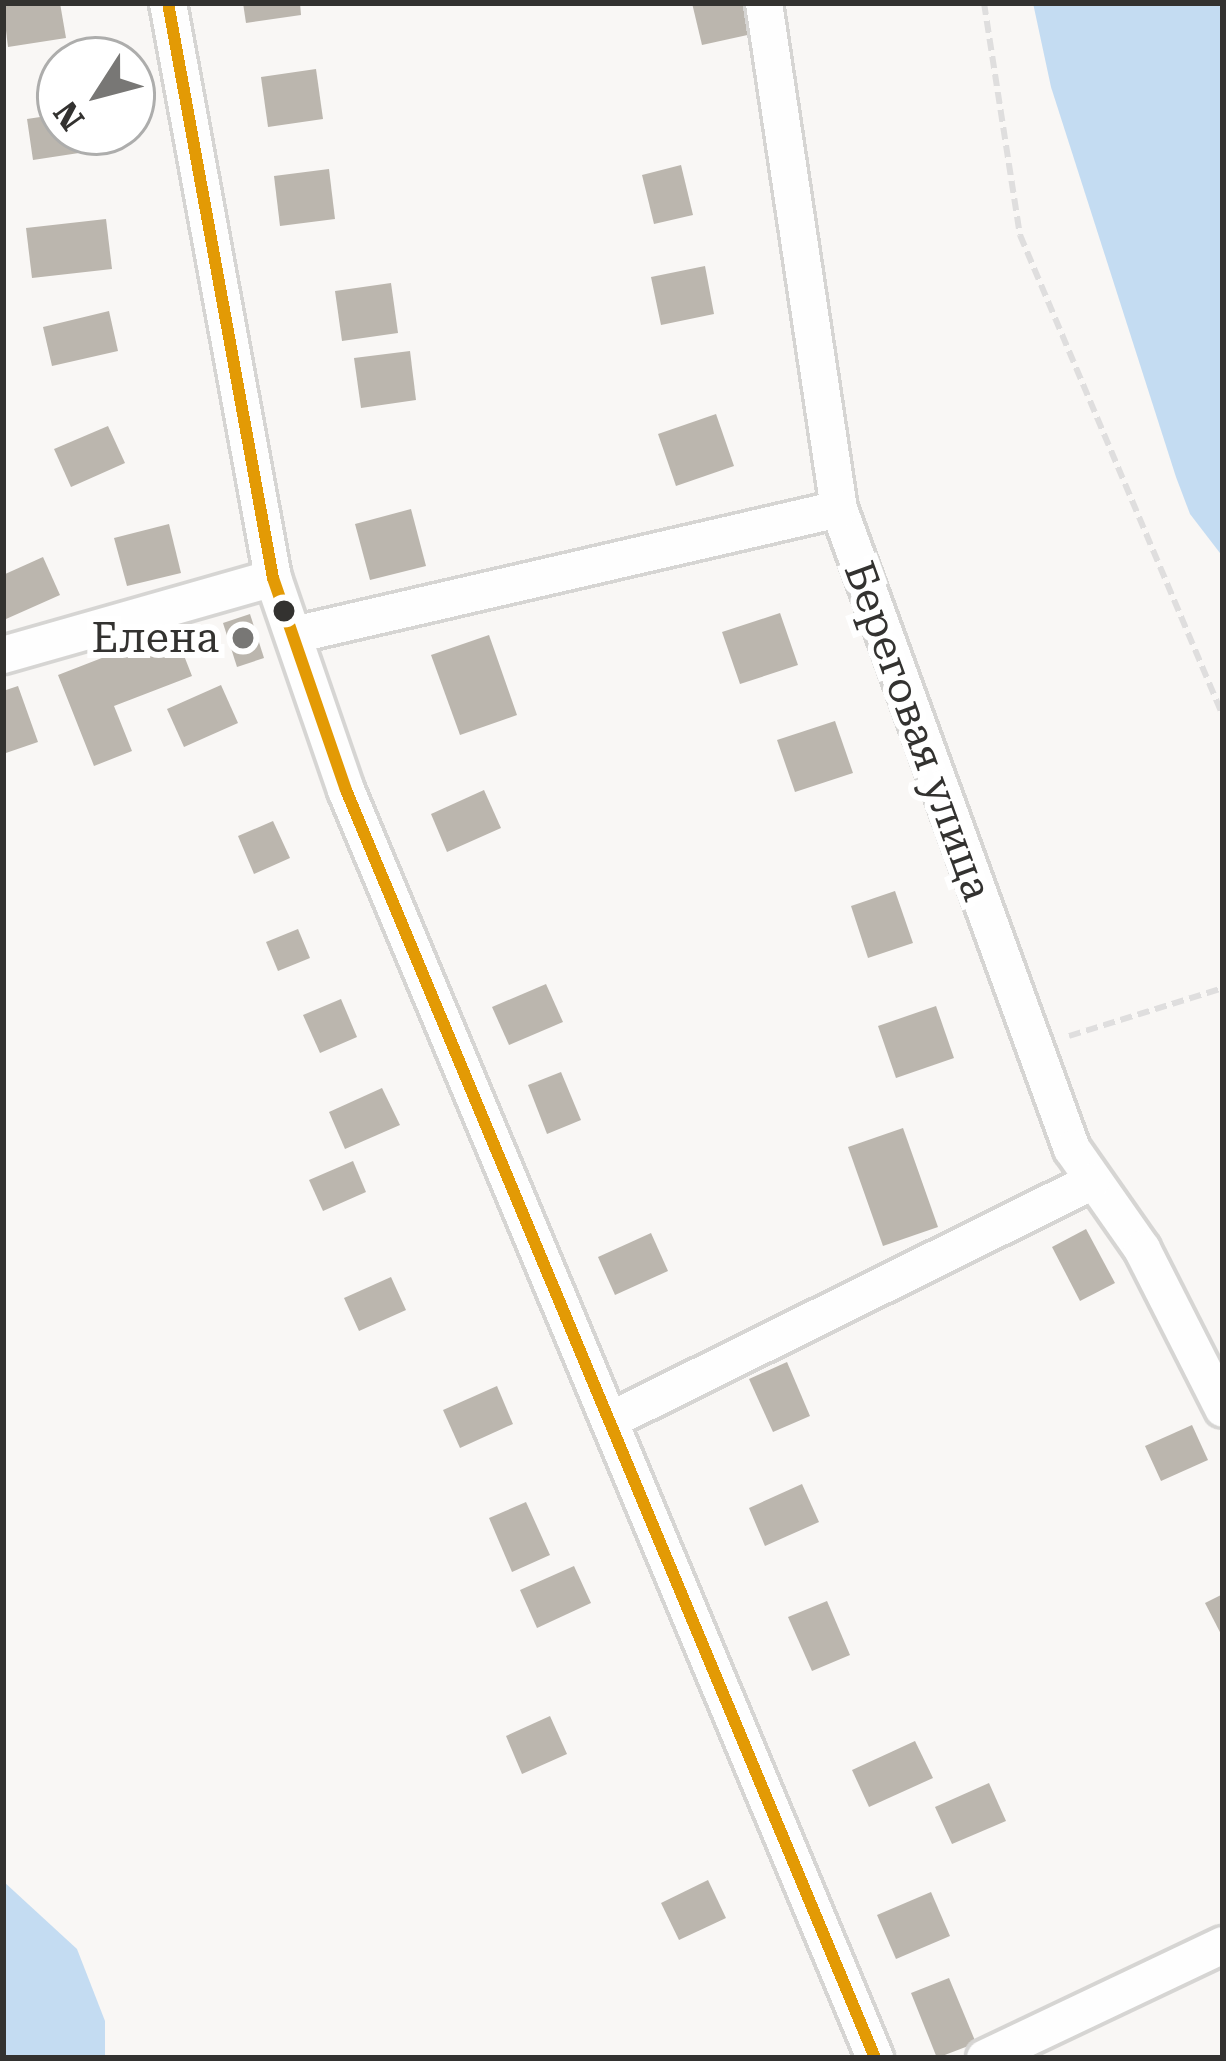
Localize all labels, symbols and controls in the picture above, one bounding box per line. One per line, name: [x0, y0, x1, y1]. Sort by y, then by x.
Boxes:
north arrow: [36, 36, 156, 156]
text: N: [46, 94, 92, 137]
street label: Береговая улица: [833, 555, 1003, 907]
unlabelled marker: [273, 600, 295, 622]
place label: Елена: [92, 613, 219, 663]
marker: Елена: [230, 625, 256, 651]

